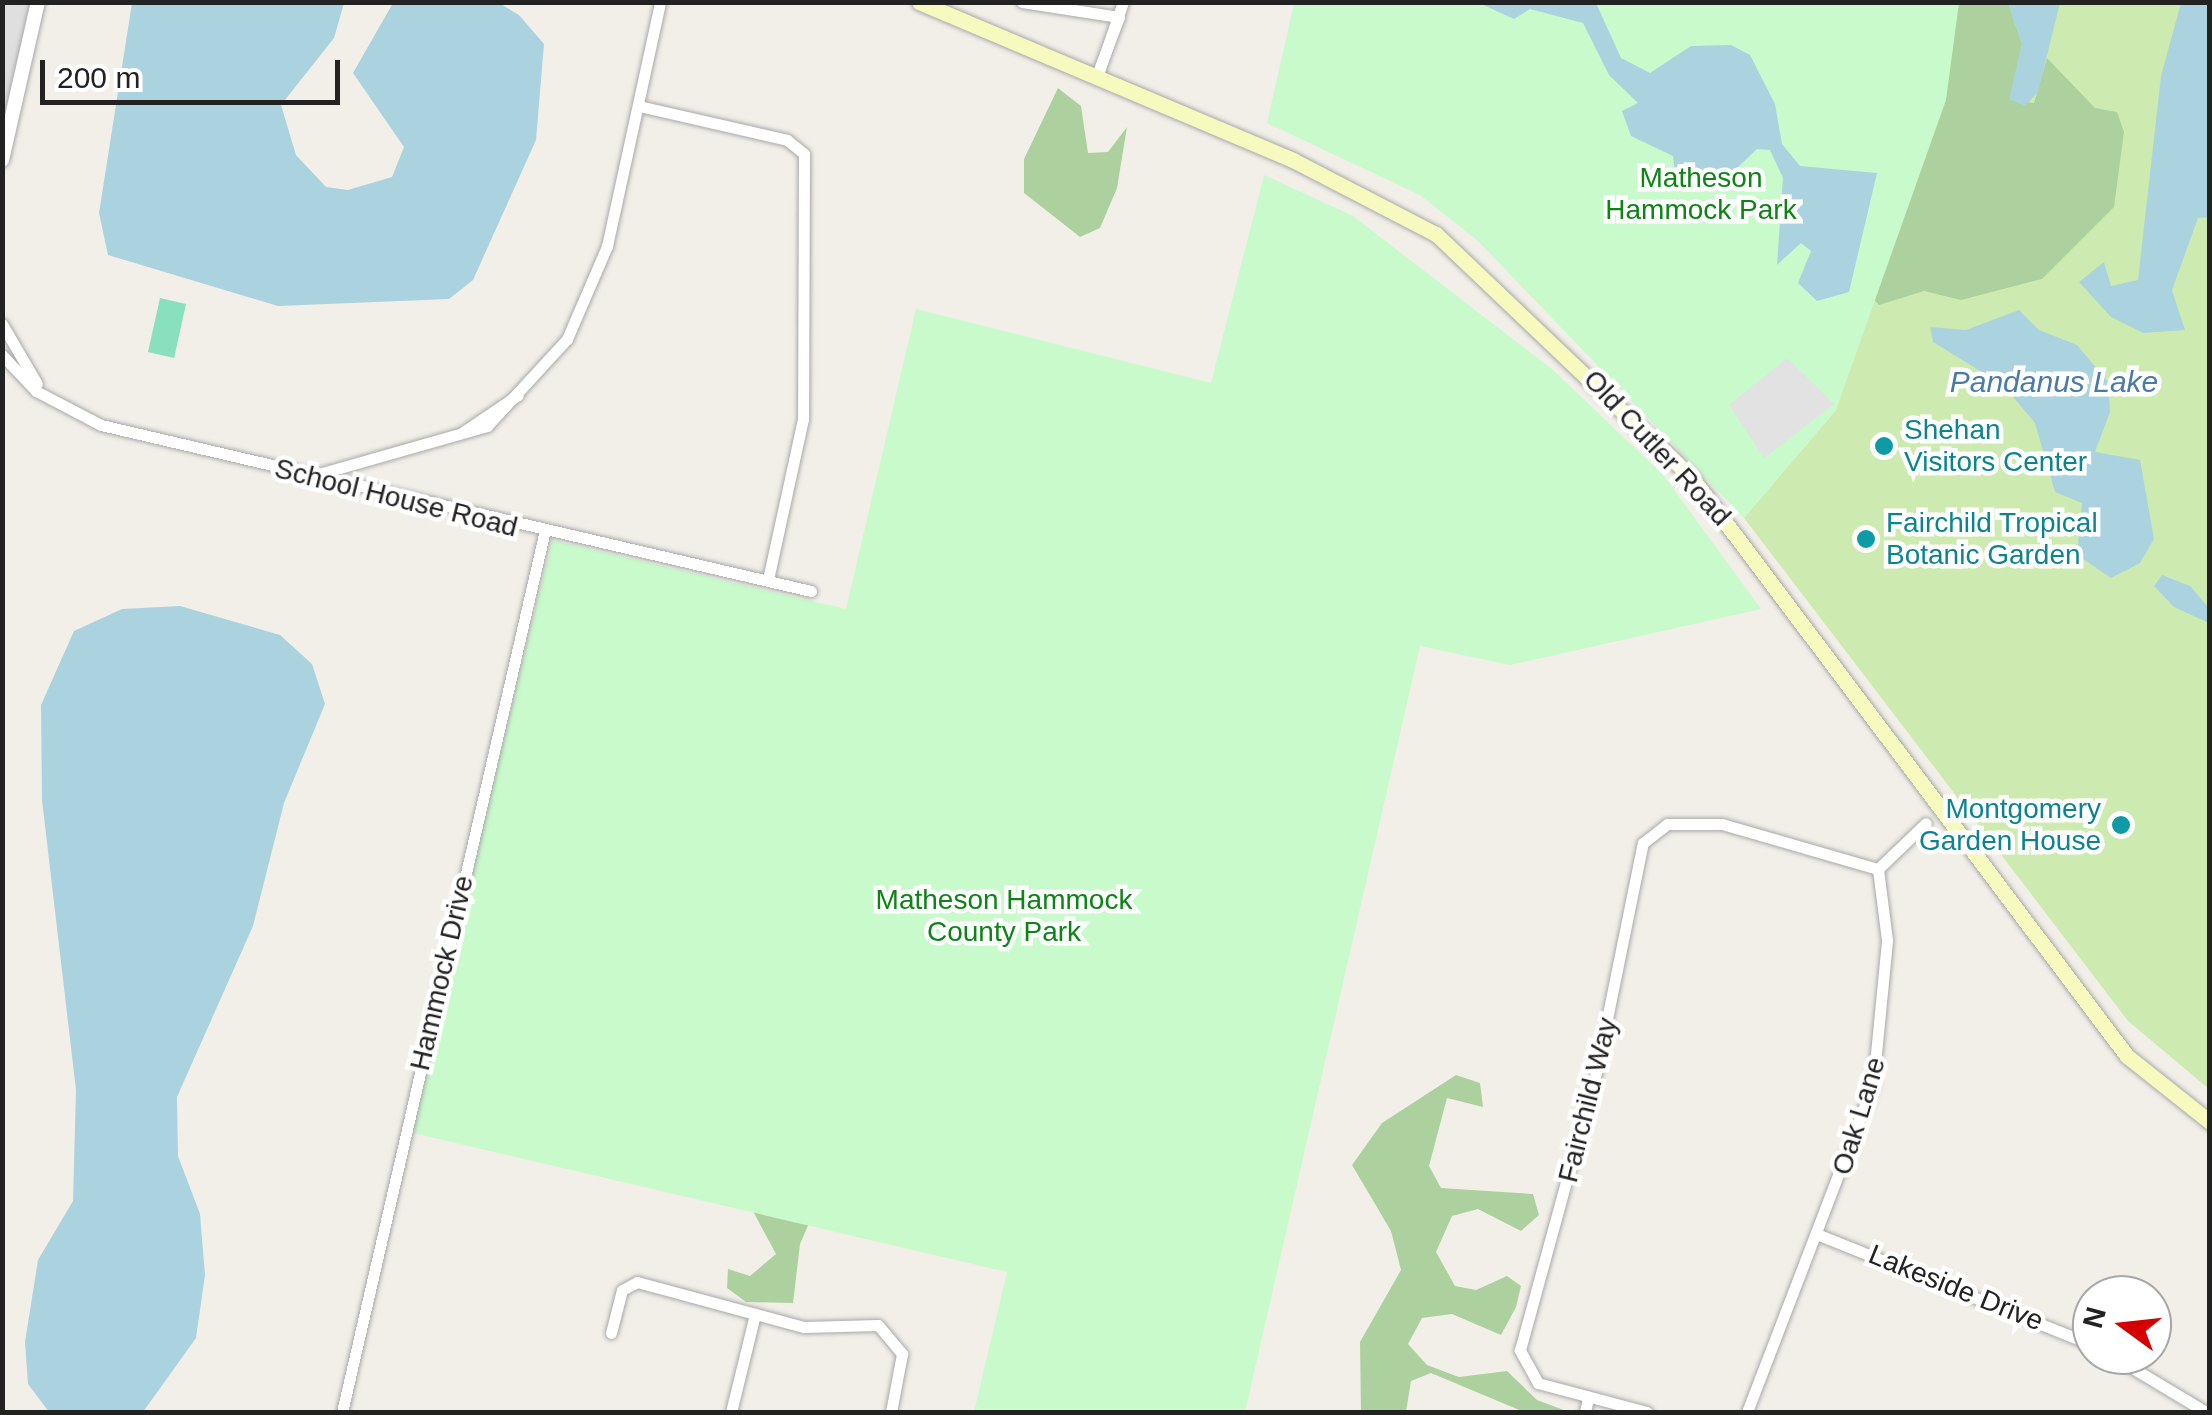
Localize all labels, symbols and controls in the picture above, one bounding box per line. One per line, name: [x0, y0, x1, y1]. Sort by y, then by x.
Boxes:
scale bar: [45, 40, 345, 102]
text: 200 m: [57, 61, 140, 94]
park label: Matheson Hammock Park: [1605, 161, 1797, 227]
street label: Old Cutler Road: [1576, 363, 1738, 533]
water label: Pandanus Lake: [1950, 364, 2158, 400]
place label: Shehan Visitors Center: [1904, 413, 2087, 479]
marker: Shehan Visitors Center: [1873, 435, 1895, 457]
street label: School House Road: [271, 452, 521, 544]
place label: Fairchild Tropical Botanic Garden: [1886, 506, 2098, 572]
marker: Fairchild Tropical Botanic Garden: [1855, 528, 1877, 550]
place label: Montgomery Garden House: [1919, 792, 2101, 858]
marker: Montgomery Garden House: [2110, 814, 2132, 836]
street label: Hammock Drive: [403, 872, 481, 1074]
park label: Matheson Hammock County Park: [876, 883, 1132, 949]
street label: Fairchild Way: [1551, 1014, 1625, 1186]
street label: Oak Lane: [1825, 1053, 1893, 1179]
street label: Lakeside Drive: [1864, 1238, 2048, 1338]
north arrow: [2072, 1275, 2172, 1375]
text: N: [2077, 1304, 2112, 1331]

